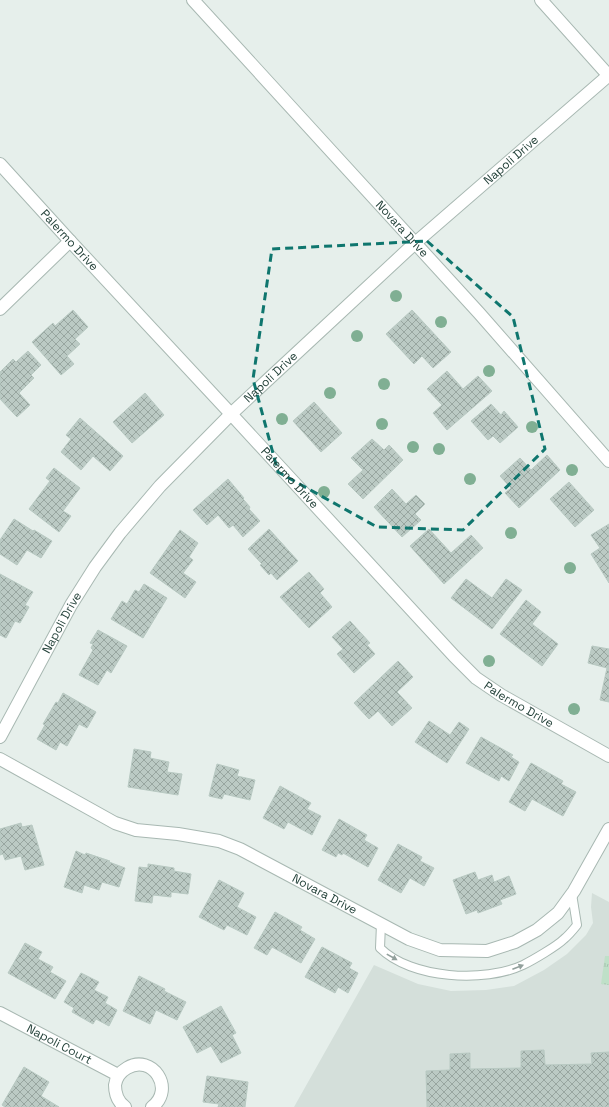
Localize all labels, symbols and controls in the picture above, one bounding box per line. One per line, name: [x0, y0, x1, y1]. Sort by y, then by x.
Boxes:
street label: Napoli Drive: [480, 132, 542, 188]
street label: Novara Drive: [372, 197, 432, 261]
street label: Palermo Drive: [37, 206, 102, 274]
street label: Napoli Drive: [240, 348, 301, 406]
street label: Palermo Drive: [257, 444, 322, 512]
street label: Napoli Drive: [38, 589, 85, 656]
street label: Palermo Drive: [481, 678, 557, 731]
street label: Novara Drive: [289, 870, 360, 918]
one-way arrow: [386, 954, 398, 961]
one-way arrow: [512, 963, 524, 969]
street label: Napoli Court: [24, 1020, 95, 1068]

